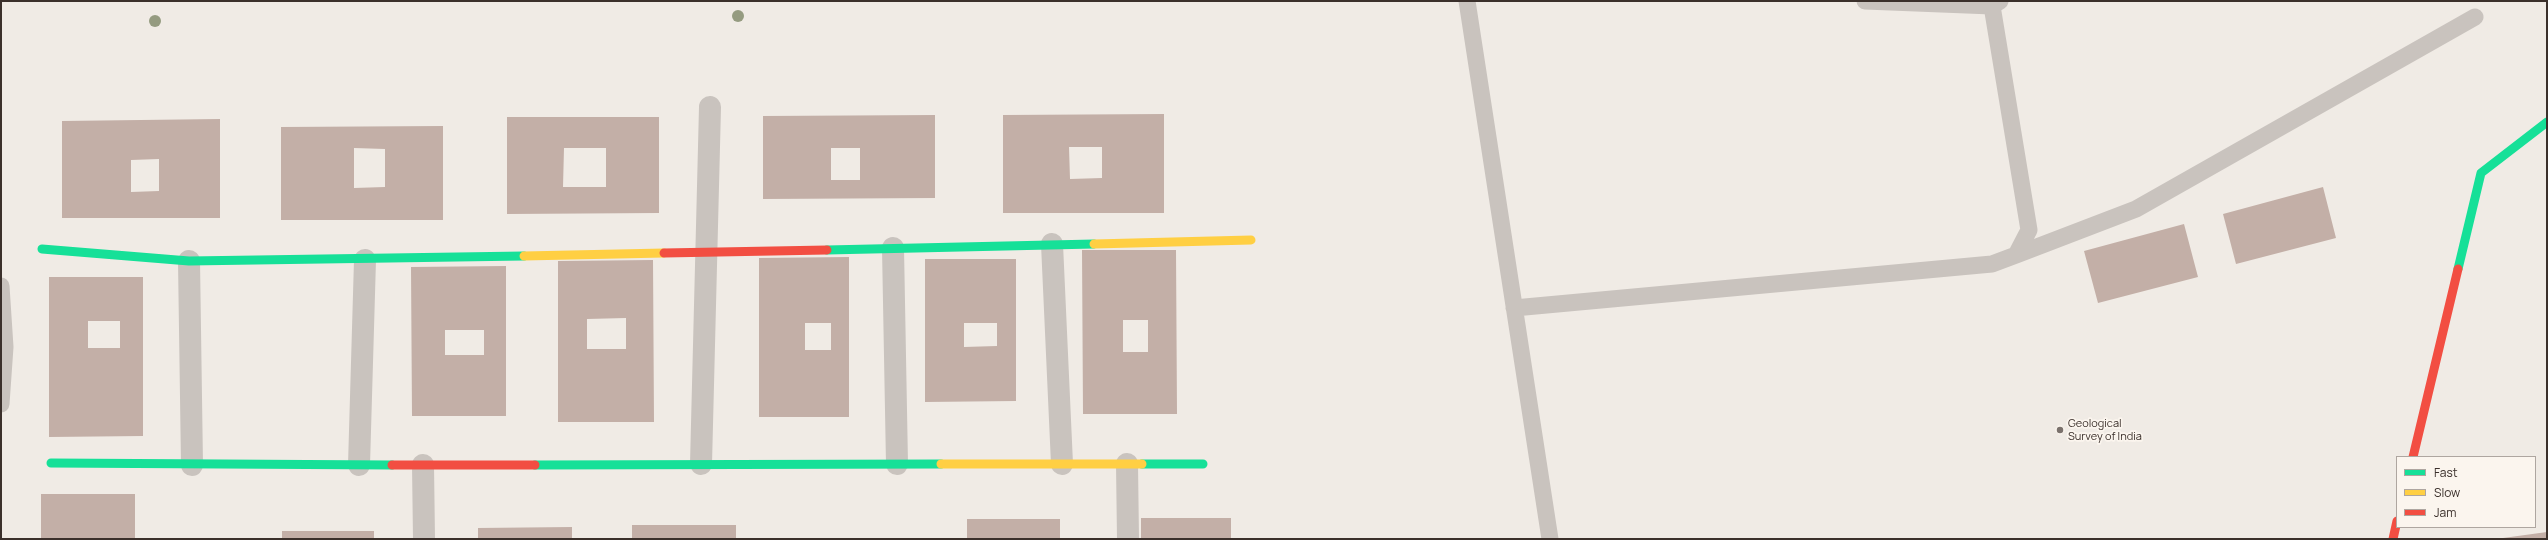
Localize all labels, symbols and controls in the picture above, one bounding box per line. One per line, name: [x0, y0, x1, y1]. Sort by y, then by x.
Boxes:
place label: Geological Survey of India: [2068, 417, 2142, 443]
marker: Geological Survey of India: [2055, 425, 2065, 435]
legend: [2396, 456, 2536, 528]
text: Fast: [2434, 464, 2458, 481]
text: Slow: [2434, 484, 2460, 501]
text: Jam: [2434, 504, 2456, 521]

